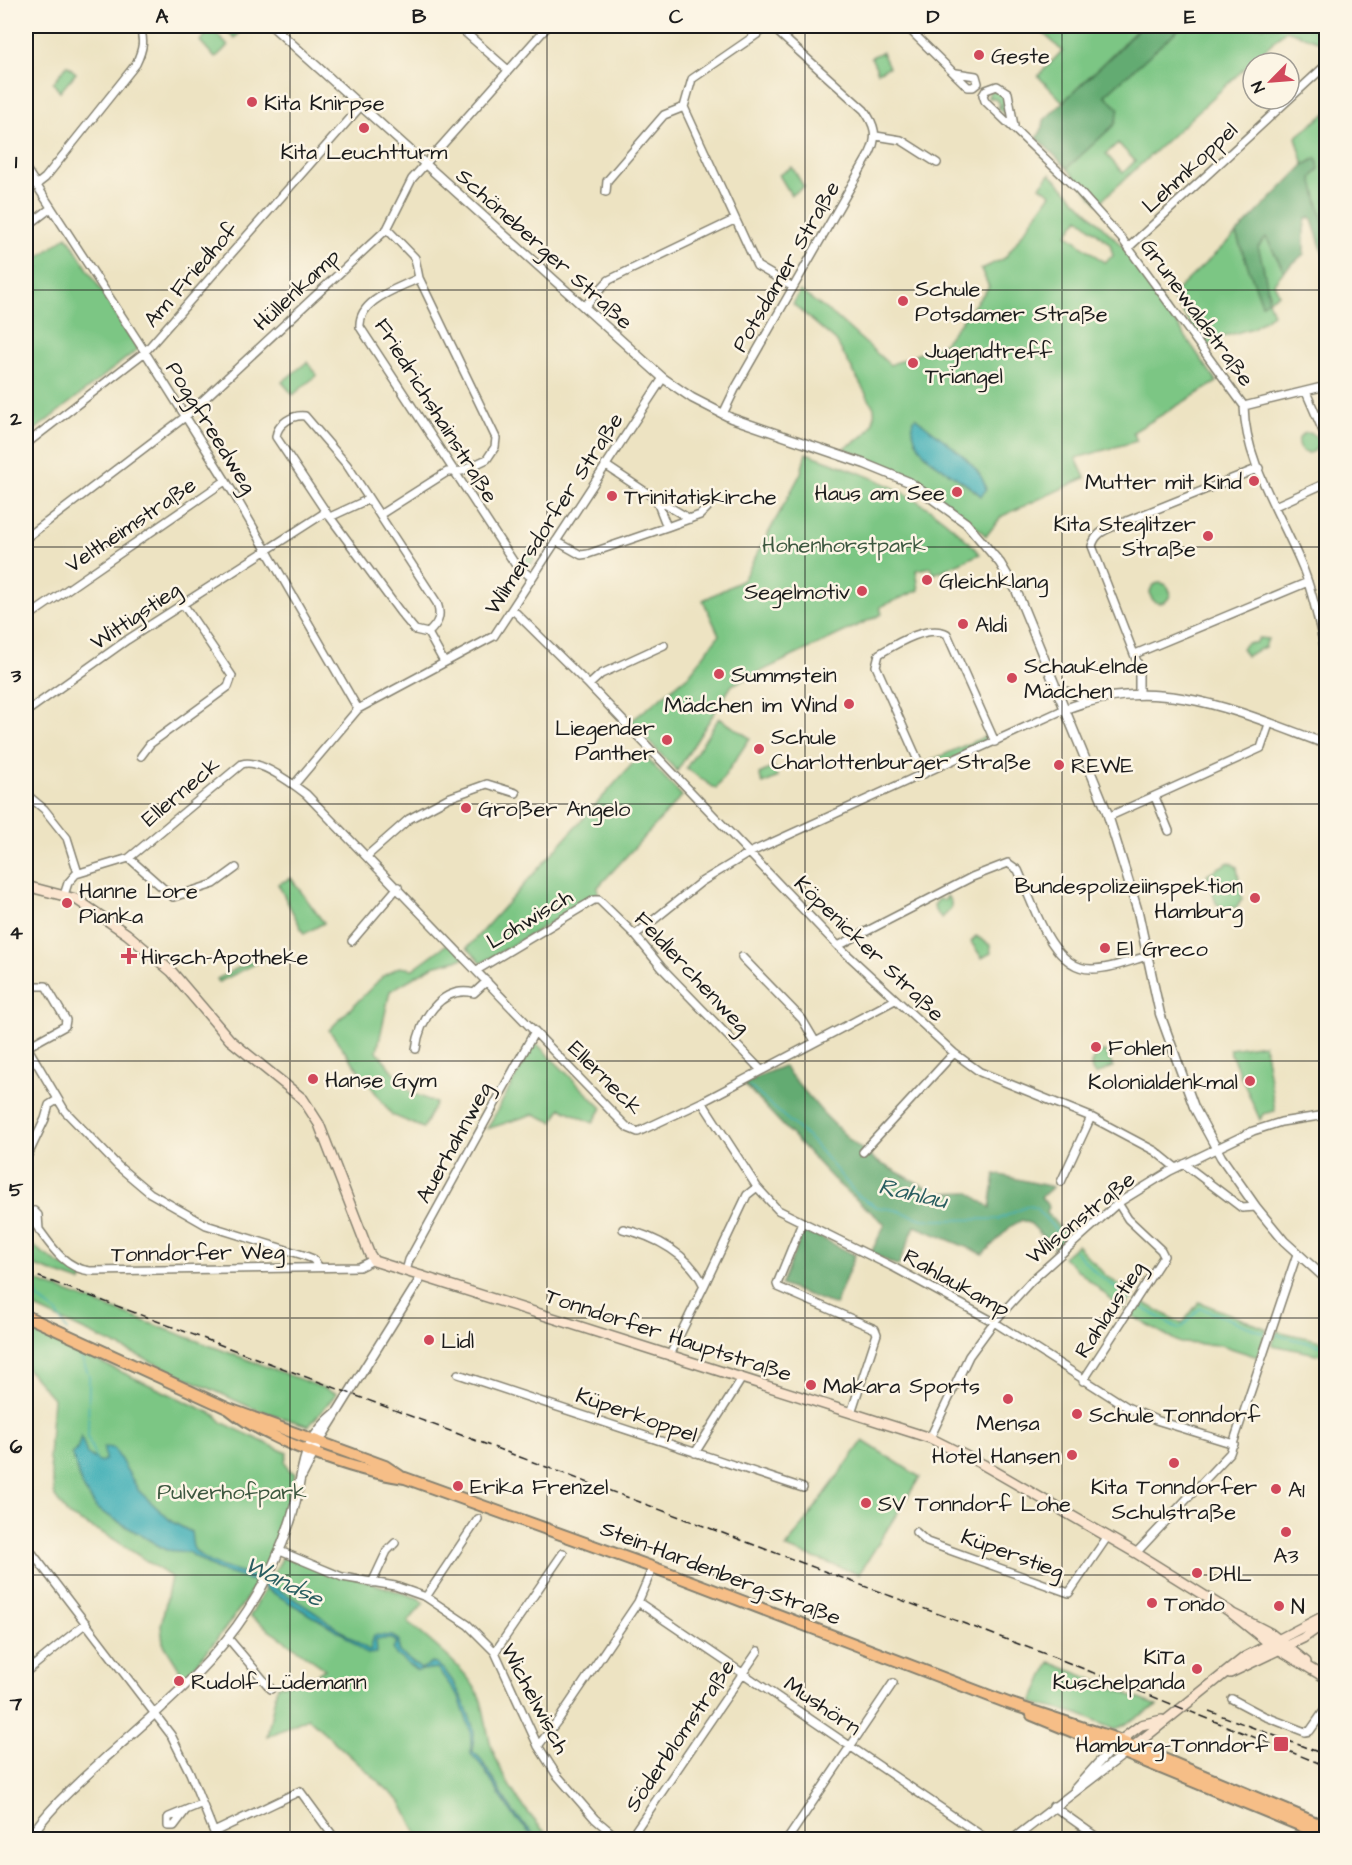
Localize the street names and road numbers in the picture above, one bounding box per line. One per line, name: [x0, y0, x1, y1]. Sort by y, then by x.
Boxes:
street label: Lehmkoppel: [1135, 116, 1245, 221]
street label: Schöneberger Straße: [448, 161, 639, 338]
street label: Potsdamer Straße: [725, 175, 848, 358]
street label: Am Friedhof: [137, 215, 246, 334]
street label: Grunewaldstraße: [1133, 233, 1261, 393]
street label: Hüllenkamp: [247, 242, 347, 338]
street label: Friedrichshainstraße: [366, 313, 505, 509]
street label: Poggfreedweg: [157, 356, 264, 500]
street label: Wilmersdorfer Straße: [477, 407, 631, 621]
street label: Veltheimstraße: [59, 470, 203, 581]
street label: Wittigstieg: [84, 575, 188, 659]
street label: Ellerneck: [135, 750, 227, 834]
street label: Köpenicker Straße: [787, 869, 951, 1029]
street label: Lohwisch: [481, 881, 579, 957]
street label: Feldlerchenweg: [626, 905, 757, 1042]
street label: Ellerneck: [561, 1034, 650, 1123]
street label: Auerhahnweg: [408, 1076, 501, 1209]
street label: Wilsonstraße: [1020, 1164, 1142, 1272]
street label: Tonndorfer Weg: [111, 1236, 285, 1272]
street label: Rahlaukamp: [897, 1241, 1015, 1325]
street label: Rahlaustieg: [1067, 1255, 1154, 1365]
street label: Tonndorfer Hauptstraße: [541, 1281, 796, 1390]
street label: Küperkoppel: [572, 1380, 701, 1451]
street label: Stein-Hardenberg-Straße: [595, 1513, 845, 1635]
street label: Küperstieg: [956, 1521, 1068, 1588]
street label: Wichelwisch: [493, 1638, 577, 1760]
street label: Söderblomstraße: [618, 1653, 743, 1818]
street label: Mushörn: [778, 1669, 867, 1743]

